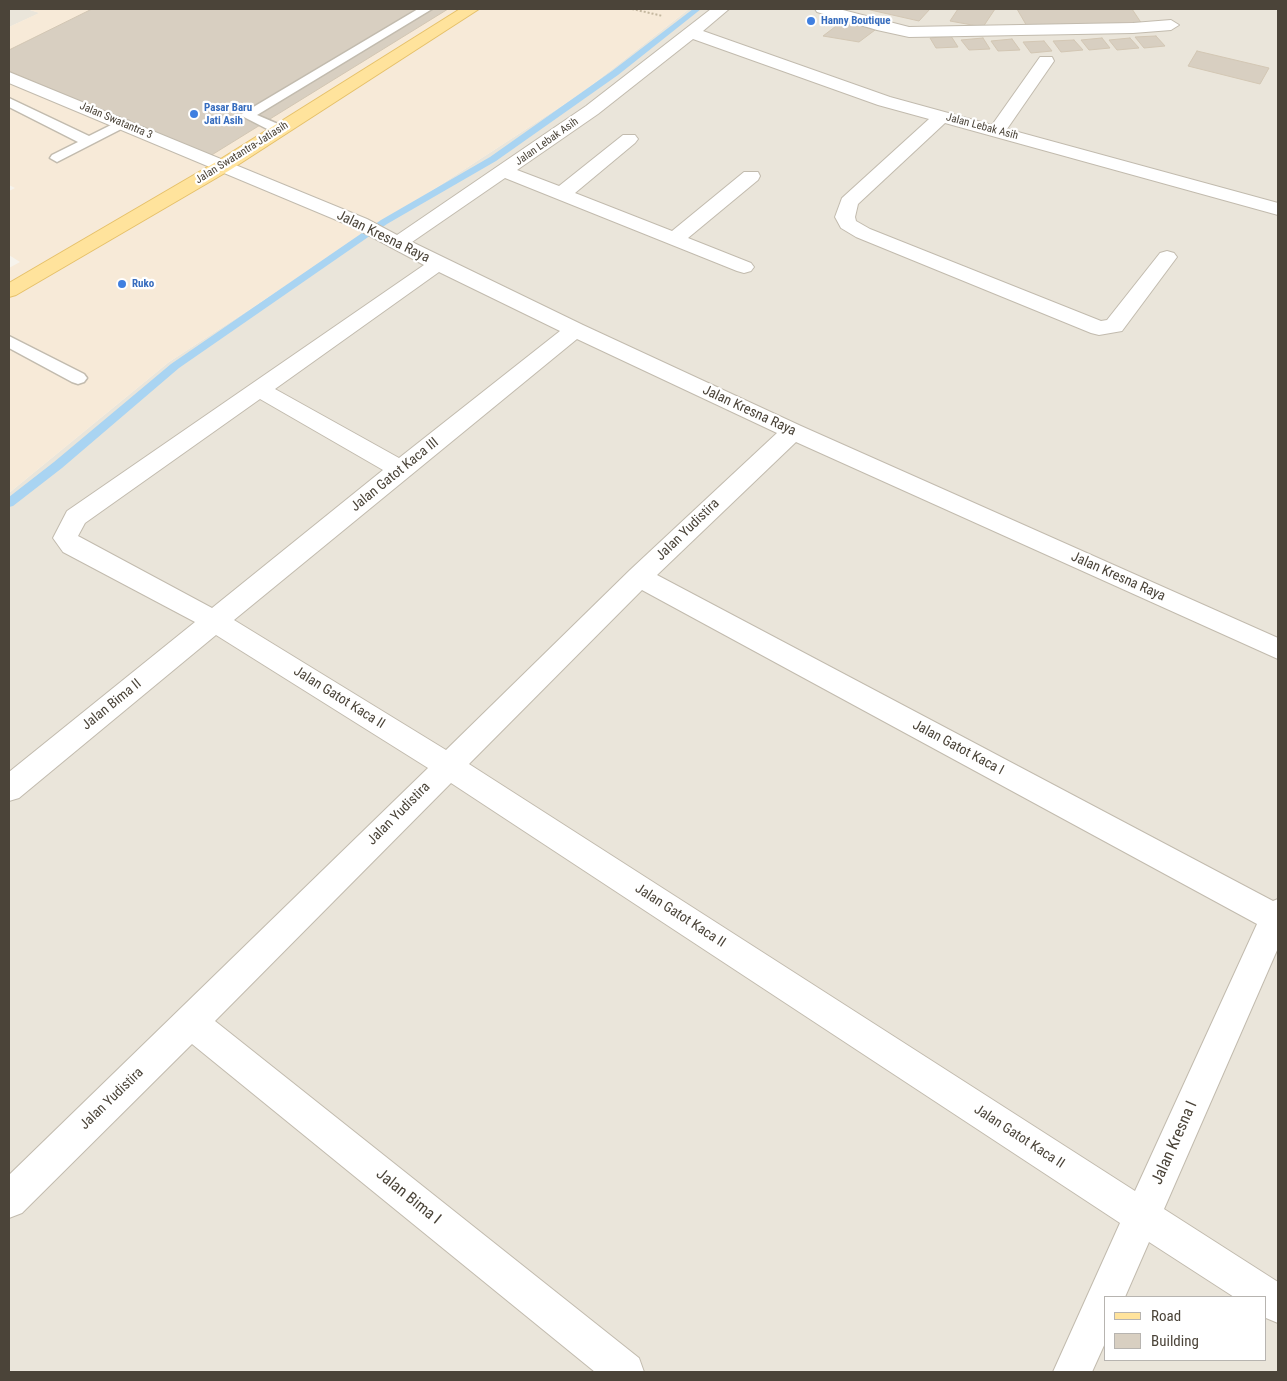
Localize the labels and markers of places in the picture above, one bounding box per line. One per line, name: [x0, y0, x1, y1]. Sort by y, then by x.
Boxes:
place label: Hanny Boutique: [821, 14, 891, 28]
marker: Hanny Boutique: [805, 15, 817, 27]
place label: Pasar Baru Jati Asih: [204, 101, 252, 127]
marker: Pasar Baru Jati Asih: [188, 108, 200, 120]
place label: Ruko: [132, 277, 154, 291]
marker: Ruko: [116, 278, 128, 290]

